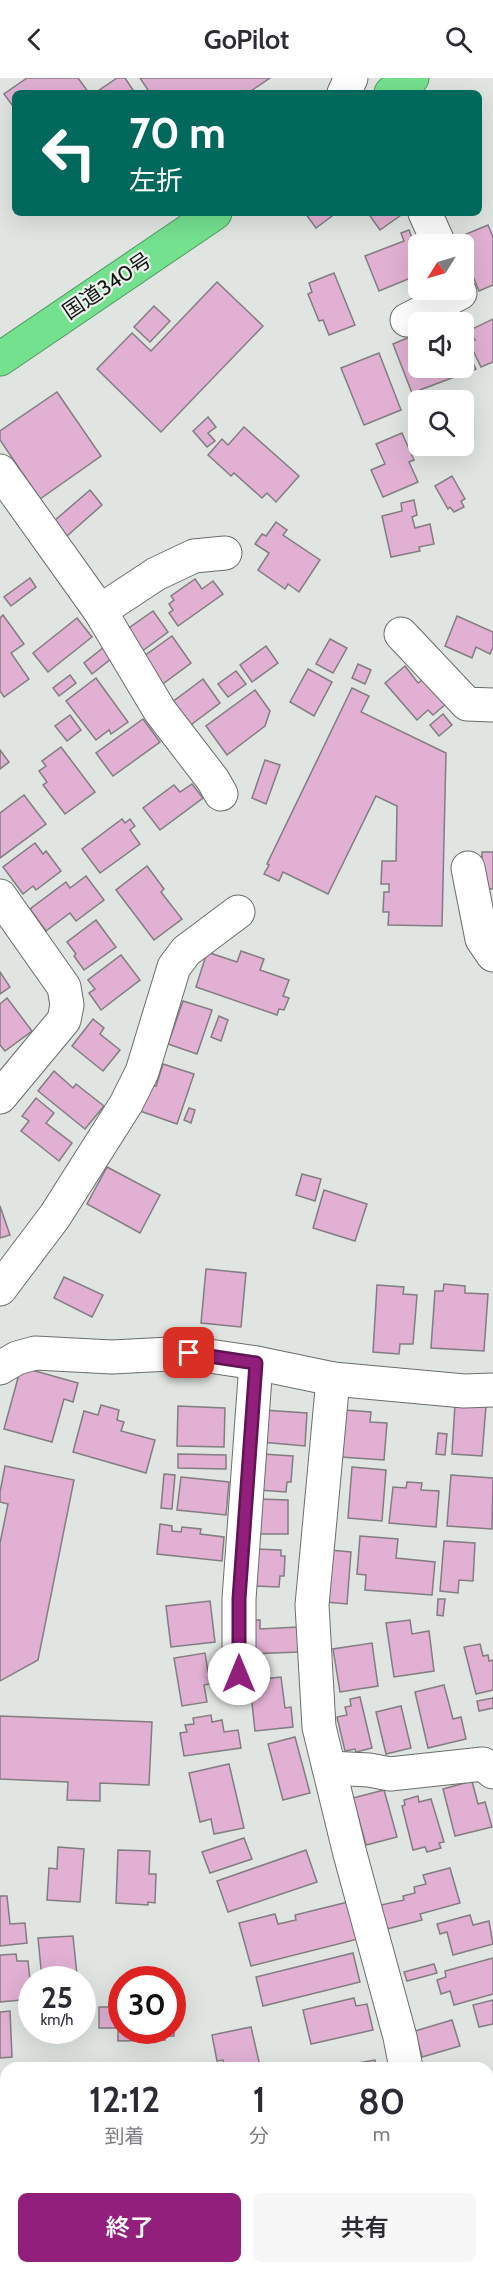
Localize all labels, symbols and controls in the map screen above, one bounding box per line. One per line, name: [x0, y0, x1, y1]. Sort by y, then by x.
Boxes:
icon: back: [18, 23, 51, 56]
text: GoPilot: [204, 23, 289, 56]
icon: search: [442, 23, 475, 56]
text: 70 m: [129, 107, 226, 159]
icon: left: [30, 114, 108, 192]
text: 左折: [129, 164, 183, 197]
north arrow: [408, 234, 474, 300]
map controls: [408, 234, 474, 456]
street label: 国道340号: [58, 247, 156, 324]
button: sound: [408, 312, 474, 378]
button: search: [408, 390, 474, 456]
pin: [163, 1327, 214, 1378]
icon: arrive: [172, 1336, 205, 1369]
position arrow: [207, 1642, 271, 1706]
speed limit sign: 30: [108, 1966, 186, 2044]
text: 25: [41, 1979, 73, 2016]
text: km/h: [41, 2011, 73, 2029]
text: 12:12: [89, 2077, 160, 2121]
text: 1: [253, 2077, 265, 2121]
text: 80: [358, 2079, 405, 2123]
text: m: [373, 2122, 390, 2146]
text: 到着: [105, 2124, 145, 2148]
text: 分: [249, 2124, 269, 2148]
button: 終了: [18, 2193, 241, 2262]
button: 共有: [253, 2193, 476, 2262]

